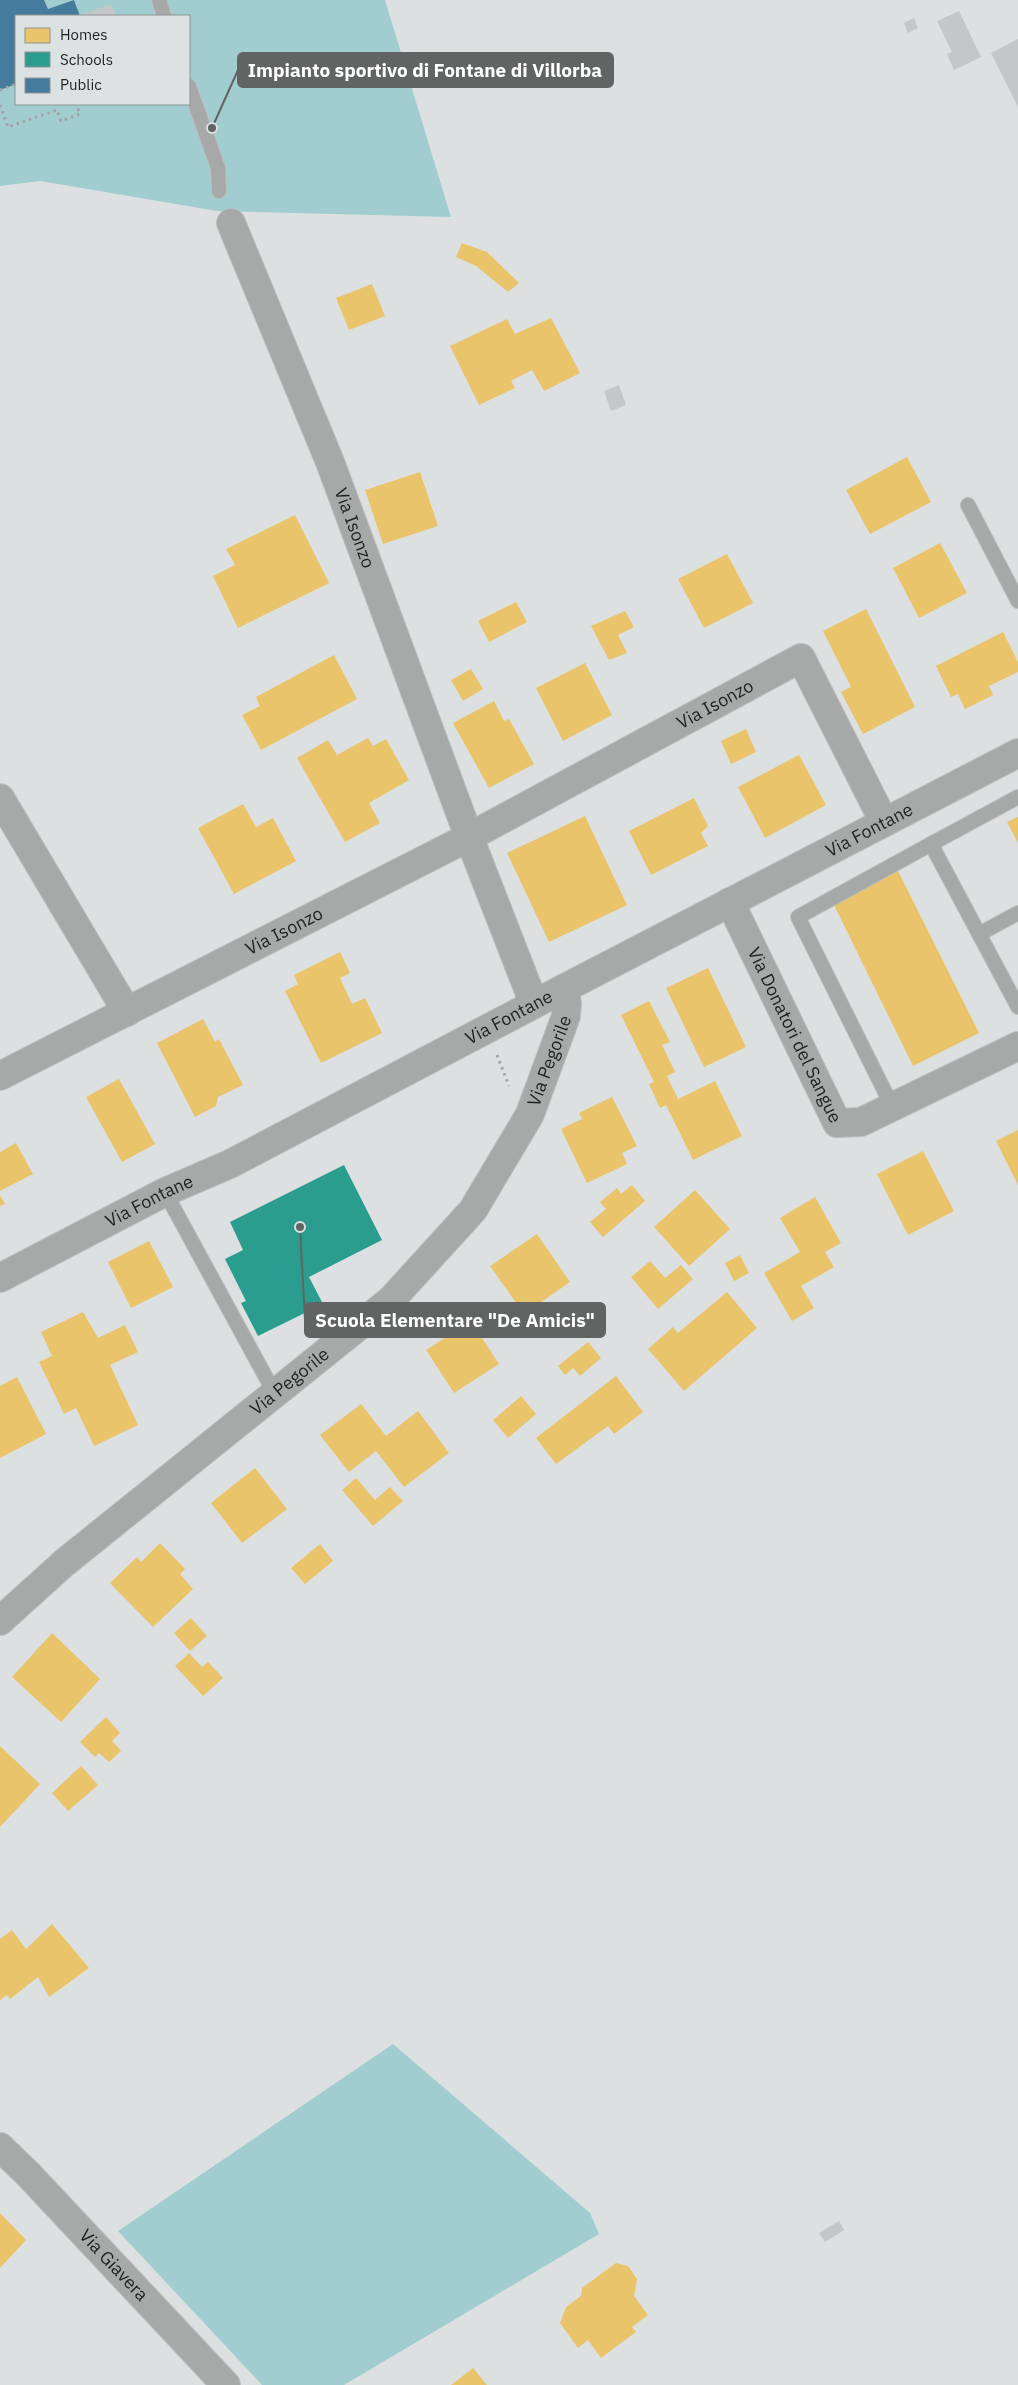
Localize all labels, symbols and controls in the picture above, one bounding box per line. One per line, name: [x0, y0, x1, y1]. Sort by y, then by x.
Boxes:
legend: [15, 15, 190, 105]
text: Homes: [60, 25, 108, 44]
text: Schools: [60, 50, 113, 69]
callout: Impianto sportivo di Fontane di Villorba: [238, 53, 613, 87]
text: Impianto sportivo di Fontane di Villorba: [248, 58, 602, 82]
text: Public: [60, 75, 102, 94]
street label: Via Isonzo: [330, 484, 380, 571]
street label: Via Isonzo: [672, 674, 757, 734]
street label: Via Fontane: [821, 798, 917, 862]
street label: Via Isonzo: [241, 901, 327, 960]
street label: Via Donatori del Sangue: [743, 943, 847, 1127]
street label: Via Fontane: [461, 985, 556, 1049]
street label: Via Pegorile: [522, 1012, 576, 1109]
street label: Via Fontane: [101, 1169, 197, 1232]
callout: Scuola Elementare "De Amicis": [305, 1303, 605, 1337]
text: Scuola Elementare "De Amicis": [315, 1308, 595, 1332]
street label: Via Pegorile: [245, 1342, 334, 1420]
street label: Via Giavera: [75, 2224, 154, 2306]

